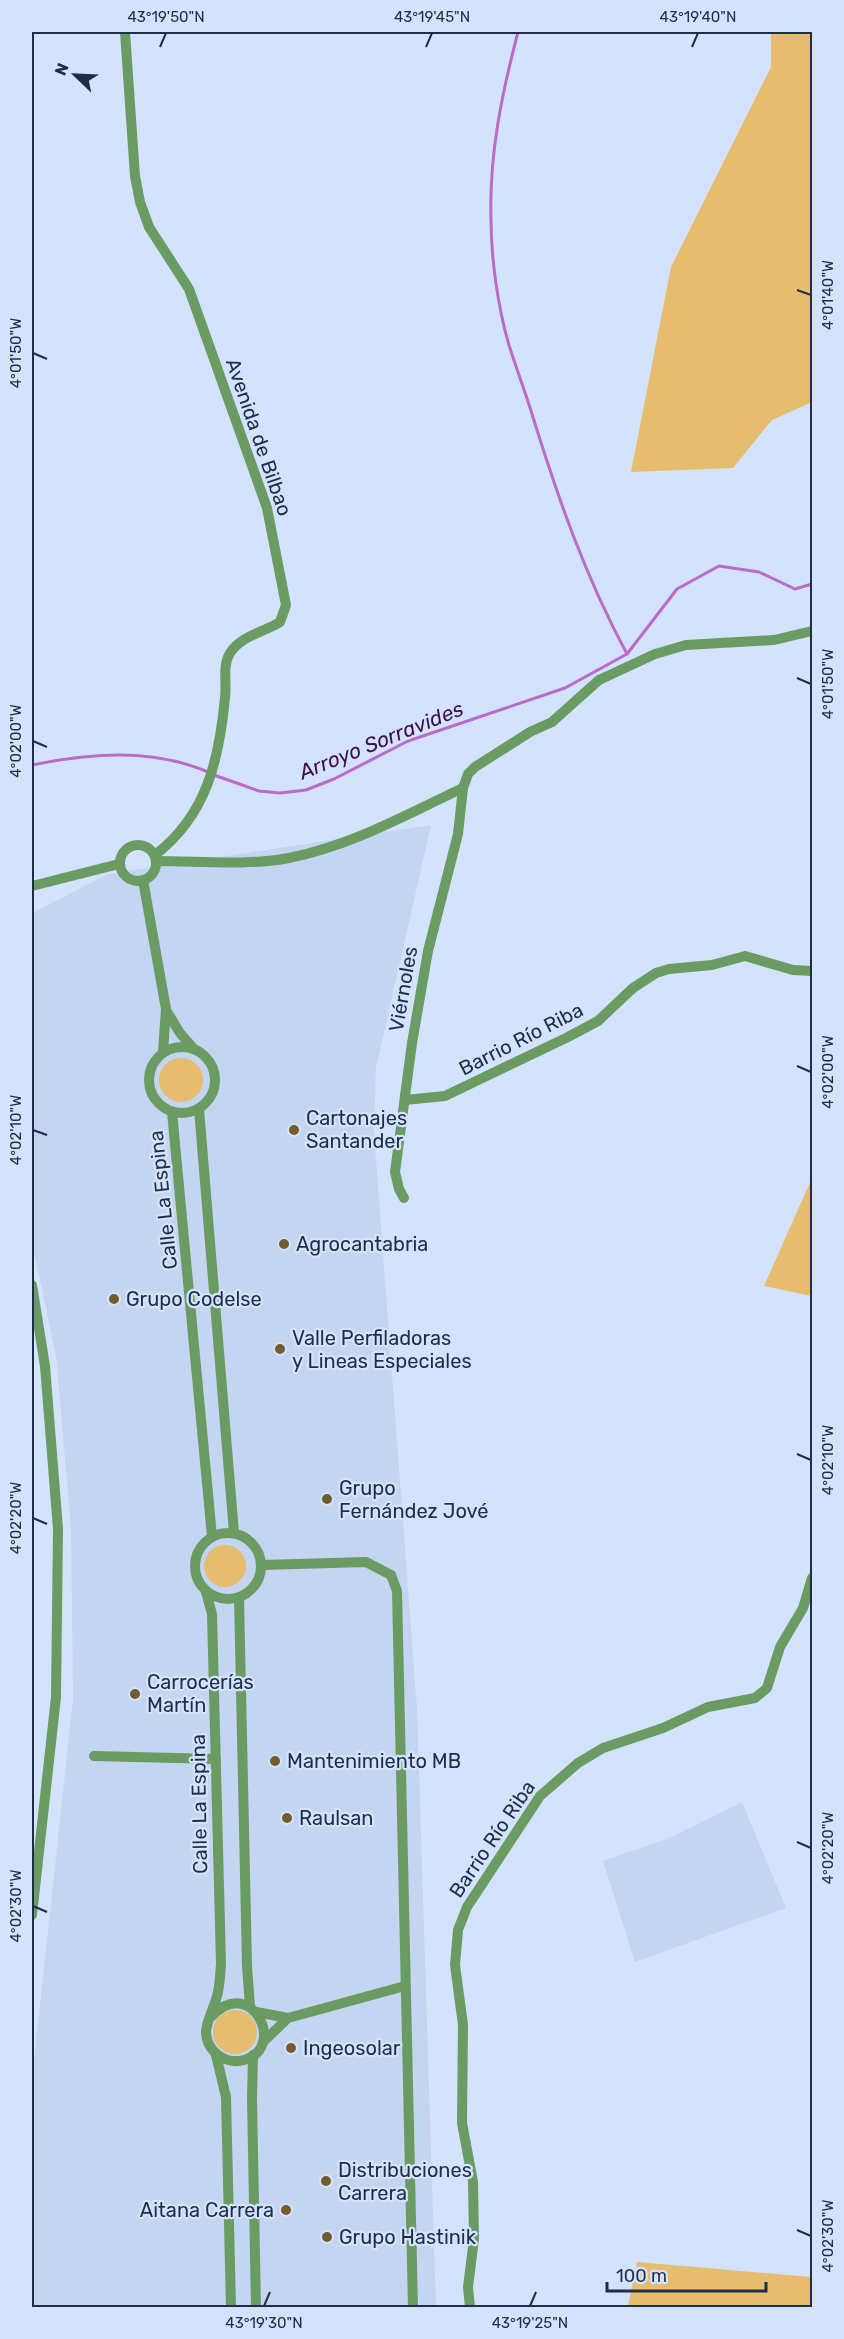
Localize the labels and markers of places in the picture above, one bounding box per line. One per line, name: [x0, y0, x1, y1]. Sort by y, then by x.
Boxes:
place label: Cartonajes Santander: [306, 1106, 407, 1153]
marker: Cartonajes Santander: [287, 1123, 301, 1137]
place label: Agrocantabria: [296, 1232, 428, 1256]
marker: Agrocantabria: [277, 1237, 291, 1251]
place label: Grupo Codelse: [126, 1287, 262, 1311]
marker: Grupo Codelse: [107, 1292, 121, 1306]
place label: Valle Perfiladoras y Lineas Especiales: [292, 1326, 472, 1373]
marker: Valle Perfiladoras y Lineas Especiales: [273, 1342, 287, 1356]
place label: Grupo Fernández Jové: [339, 1476, 488, 1523]
marker: Grupo Fernández Jové: [320, 1492, 334, 1506]
place label: Carrocerías Martín: [147, 1670, 254, 1717]
marker: Carrocerías Martín: [128, 1687, 142, 1701]
place label: Mantenimiento MB: [287, 1749, 461, 1773]
marker: Mantenimiento MB: [268, 1754, 282, 1768]
place label: Raulsan: [299, 1806, 373, 1830]
marker: Raulsan: [280, 1811, 294, 1825]
place label: Ingeosolar: [303, 2036, 401, 2060]
marker: Ingeosolar: [284, 2041, 298, 2055]
place label: Distribuciones Carrera: [338, 2158, 472, 2205]
marker: Distribuciones Carrera: [319, 2174, 333, 2188]
place label: Aitana Carrera: [140, 2198, 274, 2222]
marker: Aitana Carrera: [279, 2203, 293, 2217]
place label: Grupo Hastinik: [339, 2225, 477, 2249]
marker: Grupo Hastinik: [320, 2230, 334, 2244]

